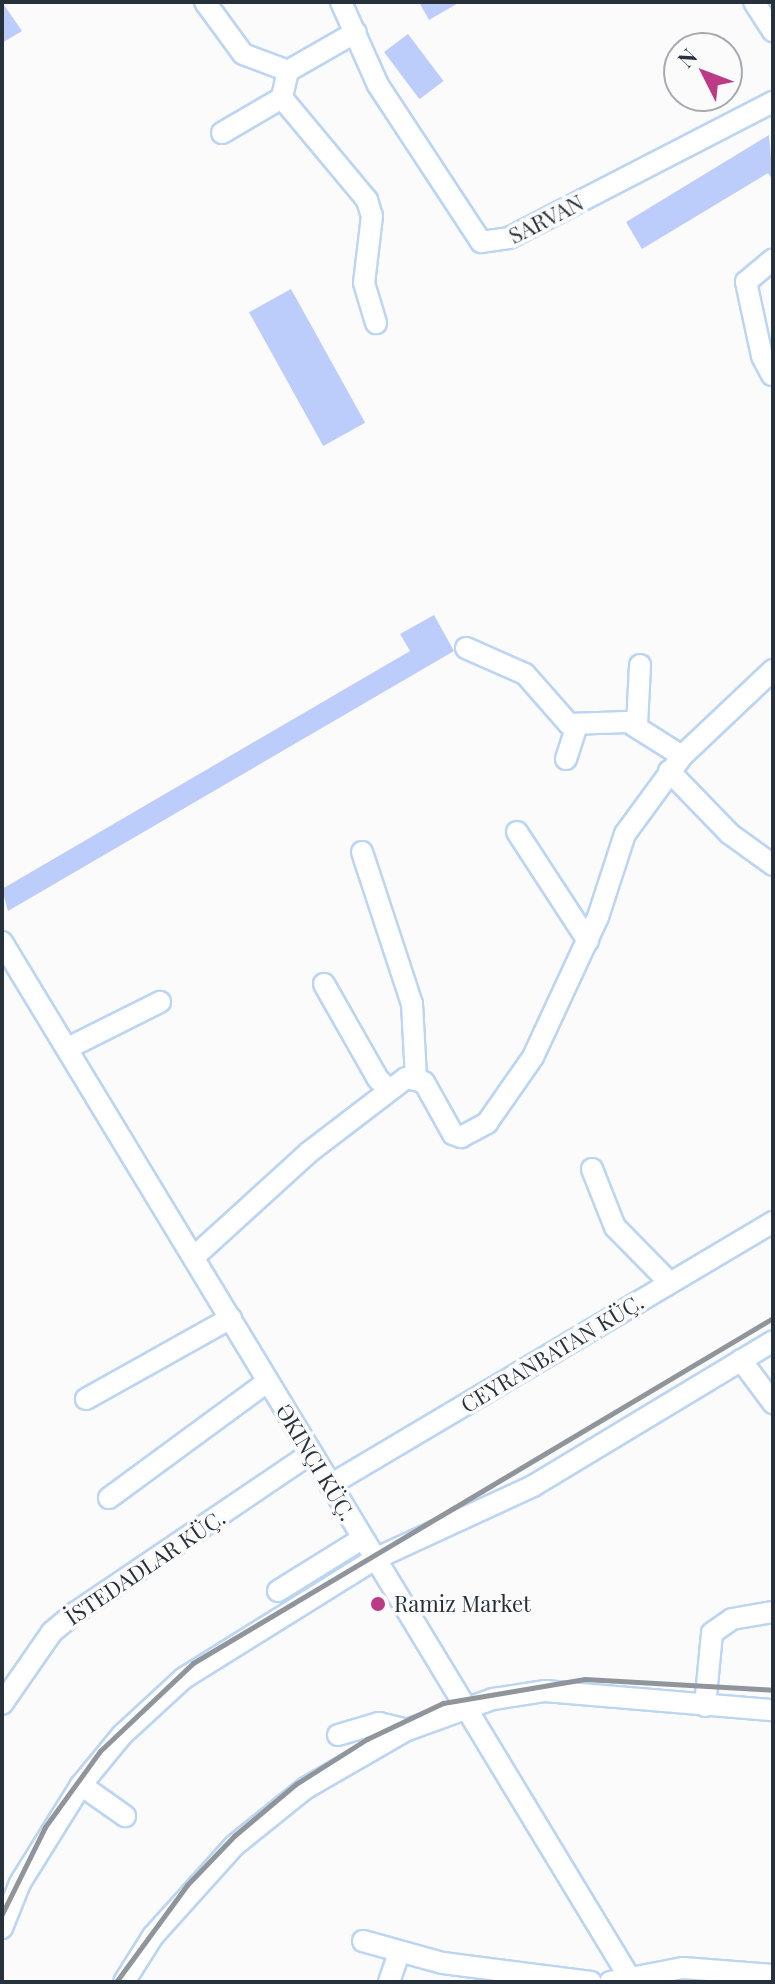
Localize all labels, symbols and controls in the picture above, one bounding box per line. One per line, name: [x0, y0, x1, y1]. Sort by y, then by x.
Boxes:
north arrow: [663, 32, 743, 112]
text: N: [670, 41, 703, 73]
street label: SARVAN: [504, 189, 588, 249]
street label: CEYRANBATAN KÜÇ.: [456, 1288, 648, 1418]
street label: ƏKINÇI KÜÇ.: [271, 1399, 361, 1525]
street label: İSTEDADLAR KÜÇ.: [60, 1504, 230, 1630]
place label: Ramiz Market: [394, 1591, 531, 1617]
marker: Ramiz Market: [369, 1595, 387, 1613]

